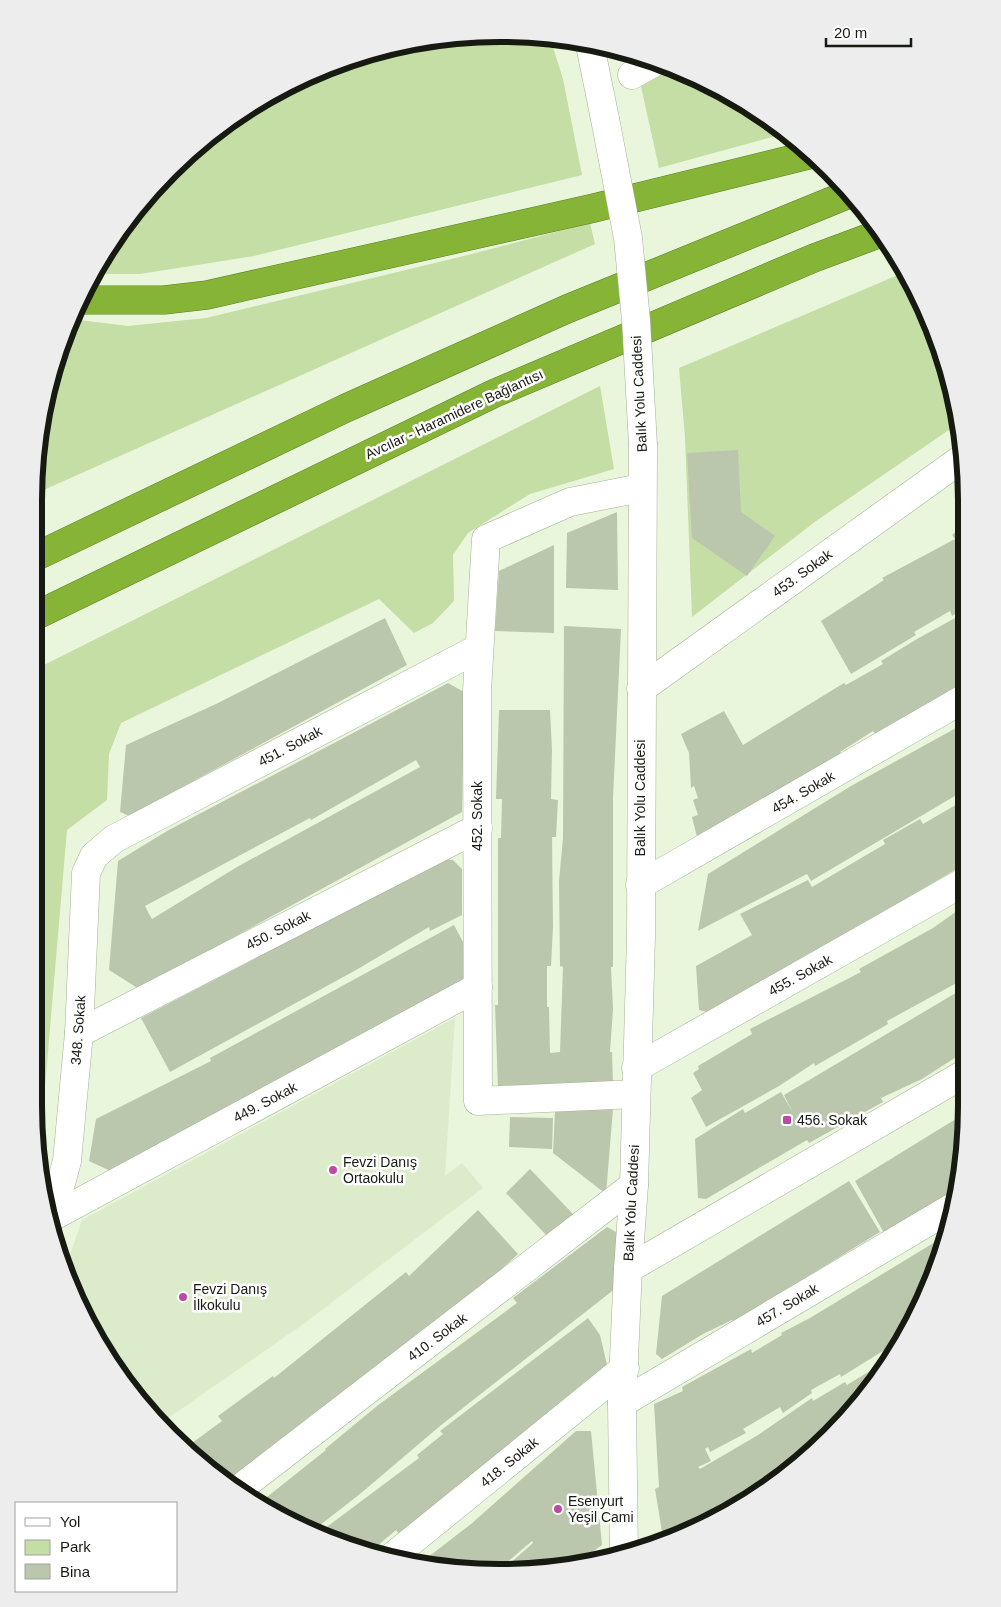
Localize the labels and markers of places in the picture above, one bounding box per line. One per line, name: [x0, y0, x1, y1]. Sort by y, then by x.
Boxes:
place label: 456. Sokak: [797, 1112, 868, 1128]
marker: 456. Sokak: [781, 1114, 793, 1126]
place label: Fevzi Danış Ortaokulu: [343, 1154, 417, 1186]
marker: Fevzi Danış Ortaokulu: [327, 1164, 339, 1176]
place label: Fevzi Danış İlkokulu: [193, 1281, 267, 1313]
marker: Fevzi Danış İlkokulu: [177, 1291, 189, 1303]
place label: Esenyurt Yeşil Cami: [568, 1493, 634, 1525]
marker: Esenyurt Yeşil Cami: [552, 1503, 564, 1515]

